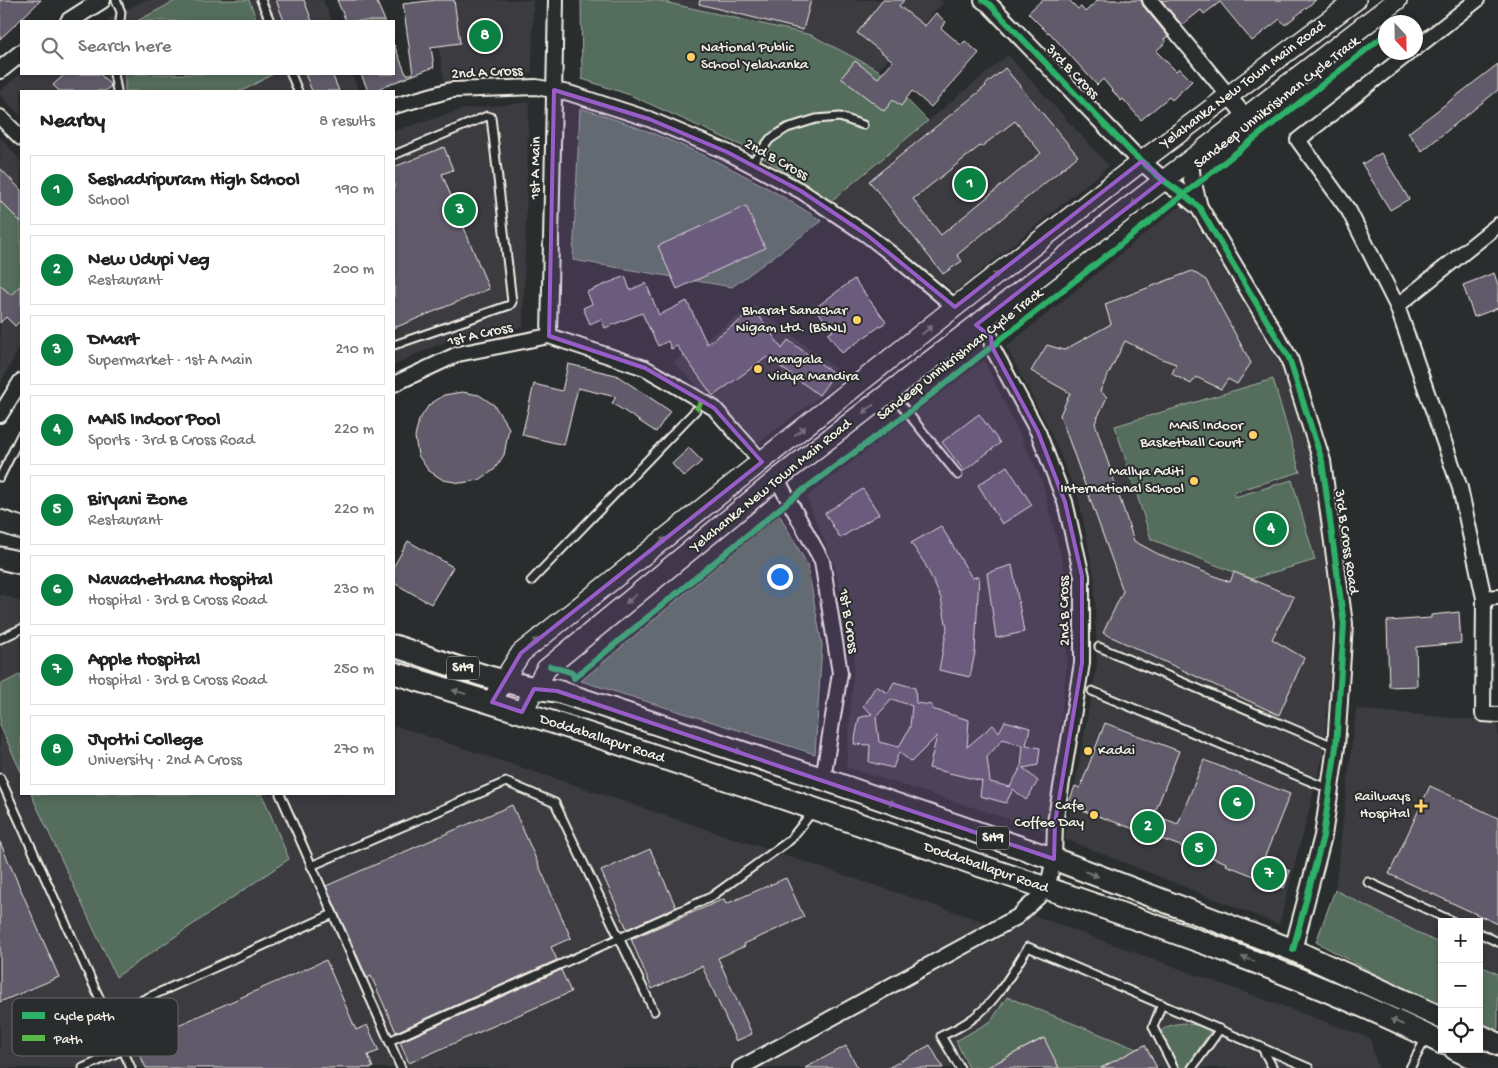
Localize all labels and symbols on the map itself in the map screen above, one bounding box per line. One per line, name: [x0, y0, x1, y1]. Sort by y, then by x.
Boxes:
north arrow: [1378, 15, 1423, 60]
street label: Yelahanka New Town Main Road: [1155, 16, 1330, 154]
pin: 8: [469, 17, 501, 55]
street label: Sandeep Unnikrishnan Cycle Track: [1191, 32, 1364, 173]
place label: National Public School Yelahanka: [701, 39, 809, 74]
street label: 3rd B Cross: [1041, 40, 1103, 103]
marker: National Public School Yelahanka: [685, 51, 697, 63]
street label: 2nd A Cross: [451, 62, 524, 84]
street label: 2nd B Cross: [741, 135, 812, 185]
street label: 1st A Main: [526, 136, 546, 201]
pin: 1: [954, 165, 986, 203]
pin: 3: [444, 191, 476, 229]
one-way arrow: [1130, 196, 1144, 206]
one-way arrow: [986, 272, 999, 283]
street label: Sandeep Unnikrishnan Cycle Track: [874, 284, 1047, 425]
place label: Bharat Sanachar Nigam Ltd. (BSNL): [736, 302, 849, 337]
marker: Bharat Sanachar Nigam Ltd. (BSNL): [851, 314, 863, 326]
street label: 1st A Cross: [445, 319, 515, 351]
one-way arrow: [920, 324, 933, 335]
place label: Mangala Vidya Mandira: [767, 351, 860, 386]
marker: Mangala Vidya Mandira: [752, 363, 764, 375]
one-way arrow: [862, 403, 875, 414]
street label: Yelahanka New Town Main Road: [685, 415, 856, 558]
place label: MAIS Indoor Basketball Court: [1139, 417, 1245, 452]
one-way arrow: [794, 426, 807, 437]
marker: MAIS Indoor Basketball Court: [1247, 429, 1259, 441]
place label: Mallya Aditi International School: [1060, 463, 1184, 498]
marker: Mallya Aditi International School: [1188, 475, 1200, 487]
street label: 3rd B Cross Road: [1330, 488, 1362, 597]
pin: 4: [1255, 510, 1287, 548]
one-way arrow: [654, 537, 667, 548]
your location: [767, 564, 793, 590]
street label: 2nd B Cross: [1055, 575, 1075, 646]
street label: 1st B Cross: [834, 587, 862, 655]
one-way arrow: [625, 593, 638, 604]
one-way arrow: [526, 638, 539, 649]
road number: SH9: [447, 656, 479, 680]
one-way arrow: [451, 688, 466, 696]
one-way arrow: [574, 695, 589, 703]
street label: Doddaballapur Road: [536, 710, 668, 768]
place label: Kadai: [1098, 742, 1135, 760]
marker: Kadai: [1082, 745, 1094, 757]
one-way arrow: [728, 747, 743, 754]
pin: 6: [1221, 784, 1253, 822]
place label: Railways Hospital: [1354, 788, 1410, 823]
place label: Cafe Coffee Day: [1014, 797, 1085, 832]
one-way arrow: [882, 798, 897, 806]
marker: Railways Hospital: [1414, 799, 1428, 813]
pin: 2: [1132, 808, 1164, 846]
marker: Cafe Coffee Day: [1088, 809, 1100, 821]
road number: SH9: [977, 826, 1009, 850]
pin: 5: [1183, 830, 1215, 868]
street label: Doddaballapur Road: [920, 838, 1052, 898]
pin: 7: [1253, 855, 1285, 893]
one-way arrow: [1085, 870, 1100, 878]
one-way arrow: [1240, 955, 1255, 963]
legend: [12, 998, 178, 1056]
text: Cycle path: [54, 1009, 115, 1026]
one-way arrow: [1390, 1018, 1404, 1026]
text: Path: [53, 1032, 83, 1049]

